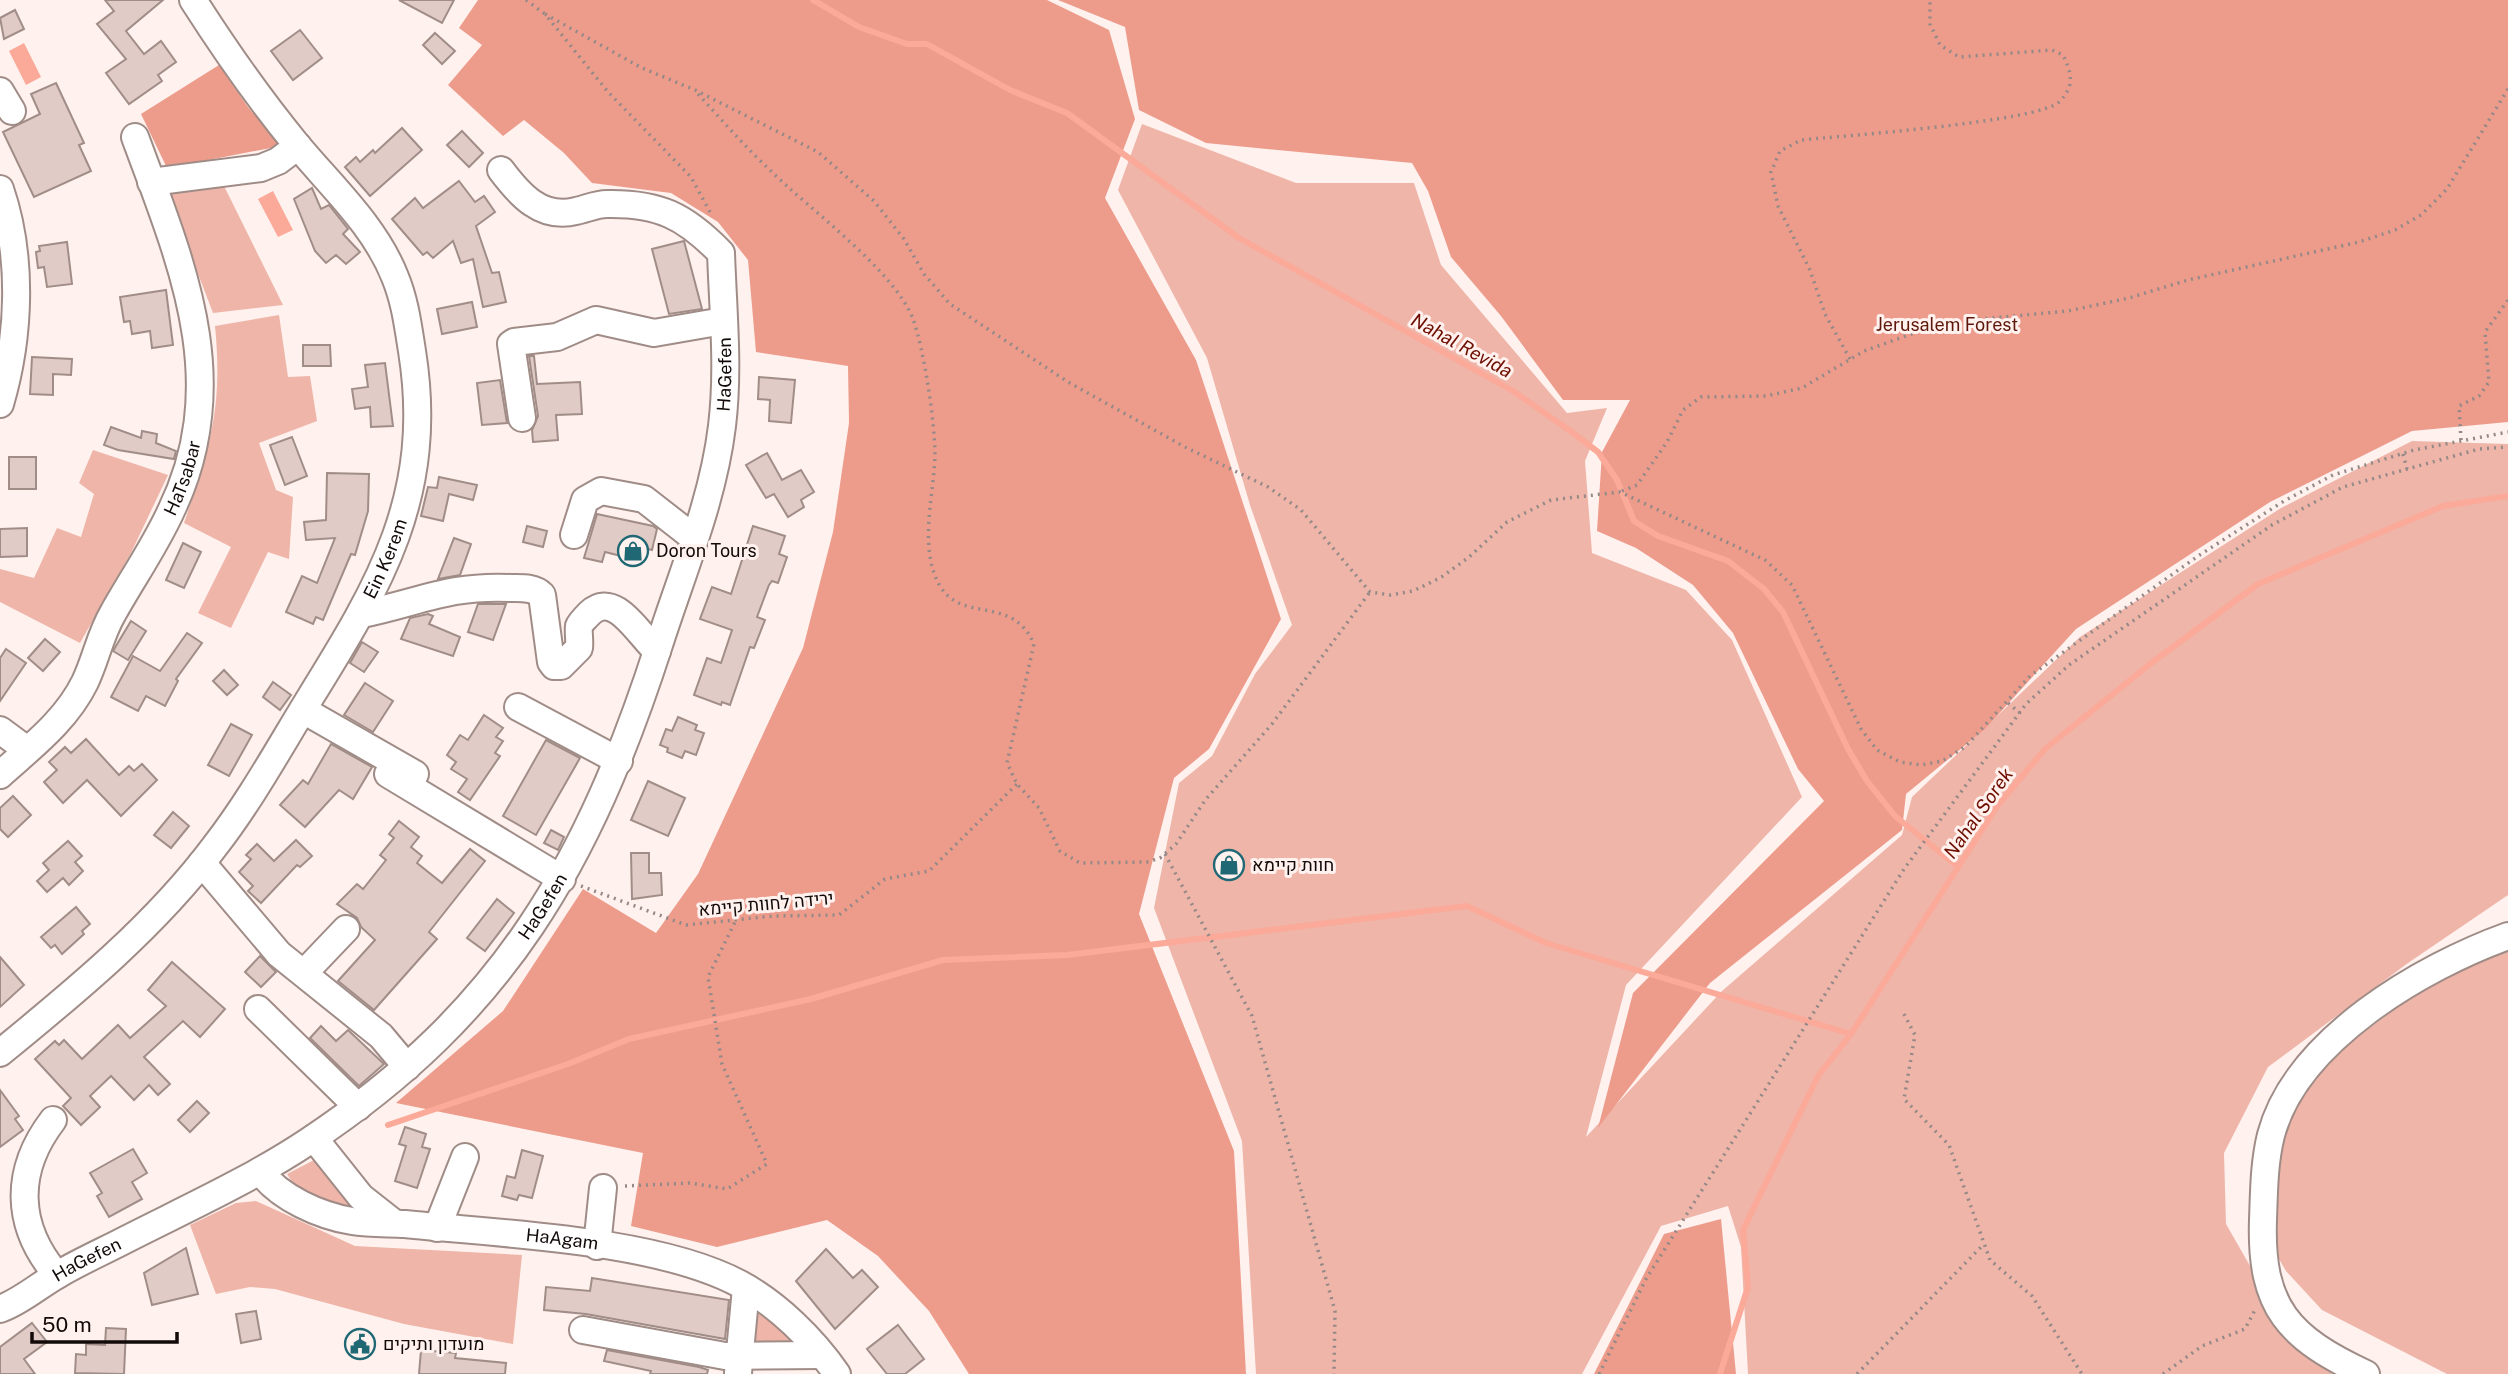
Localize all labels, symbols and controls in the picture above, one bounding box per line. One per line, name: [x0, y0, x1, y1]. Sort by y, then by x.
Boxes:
water label: Nahal Revida: [1408, 308, 1516, 382]
park label: Jerusalem Forest: [1876, 314, 2018, 335]
street label: HaGefen: [713, 337, 735, 412]
street label: HaTsabar: [159, 439, 204, 519]
street label: Ein Kerem: [359, 516, 411, 602]
shop icon: Doron Tours: [616, 534, 650, 568]
place label: Doron Tours: [656, 540, 757, 561]
water label: Nahal Sorek: [1939, 763, 2018, 862]
shop icon: חוות קיימא: [1212, 848, 1246, 882]
place label: חוות קיימא: [1252, 854, 1334, 875]
street label: HaGefen: [514, 869, 571, 943]
street label: ירידה לחוות קיימא: [698, 887, 834, 920]
street label: HaAgam: [525, 1224, 600, 1254]
street label: HaGefen: [48, 1233, 124, 1286]
scale bar: [32, 1300, 177, 1344]
text: 50 m: [42, 1312, 92, 1337]
public building icon: מועדון ותיקים: [343, 1327, 377, 1361]
place label: מועדון ותיקים: [383, 1333, 484, 1354]

